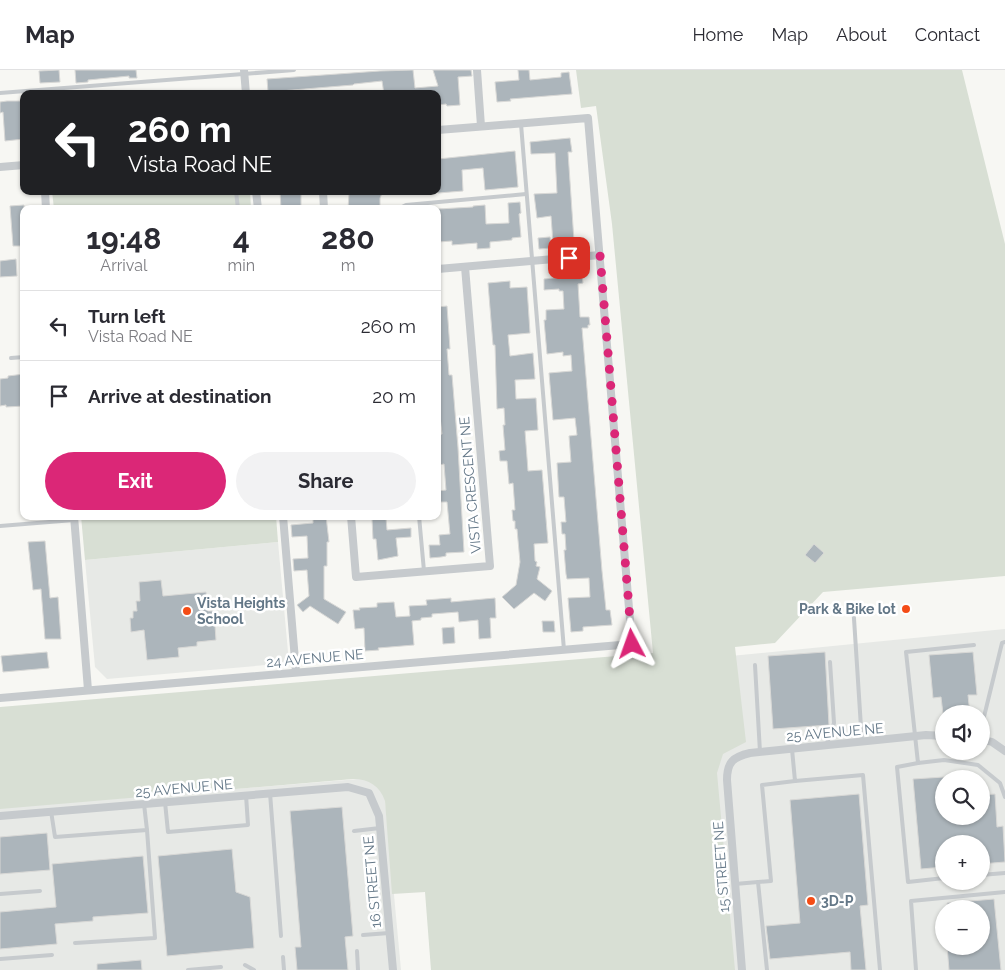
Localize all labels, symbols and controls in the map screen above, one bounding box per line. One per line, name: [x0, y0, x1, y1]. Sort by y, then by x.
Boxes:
text: Map: [25, 20, 75, 49]
text: Home: [692, 24, 743, 45]
text: Map: [771, 24, 808, 45]
text: About: [836, 24, 887, 45]
text: Contact: [915, 24, 980, 45]
text: 260 m: [128, 109, 231, 150]
icon: left: [45, 110, 110, 175]
text: Vista Road NE: [128, 151, 272, 177]
text: 19:48: [86, 221, 161, 256]
text: 4: [233, 221, 250, 256]
text: 280: [321, 221, 375, 256]
pin: [548, 237, 590, 279]
icon: arrive: [555, 244, 583, 272]
text: Arrival: [100, 256, 147, 275]
text: min: [228, 256, 255, 275]
text: m: [341, 256, 355, 275]
text: Turn left: [88, 305, 165, 327]
icon: left: [45, 312, 73, 340]
text: 260 m: [361, 315, 416, 337]
text: Vista Road NE: [88, 327, 193, 346]
icon: arrive: [45, 382, 73, 410]
text: Arrive at destination: [88, 385, 272, 407]
text: 20 m: [372, 385, 416, 407]
street label: VISTA CRESCENT NE: [456, 416, 484, 554]
button: Exit: [45, 452, 226, 510]
button: Share: [236, 452, 416, 510]
place label: Vista Heights School: [197, 595, 286, 627]
place label: Park & Bike lot: [799, 601, 897, 617]
marker: Park & Bike lot: [900, 603, 912, 615]
marker: Vista Heights School: [181, 605, 193, 617]
position arrow: [605, 617, 657, 669]
street label: 24 AVENUE NE: [266, 646, 364, 670]
map controls: [935, 705, 990, 955]
button: sound: [935, 705, 990, 760]
street label: 25 AVENUE NE: [786, 720, 884, 744]
button: search: [935, 770, 990, 825]
street label: 25 AVENUE NE: [135, 776, 233, 800]
street label: 15 STREET NE: [710, 821, 732, 913]
street label: 16 STREET NE: [360, 835, 384, 929]
button: +: [935, 835, 990, 890]
place label: 3D-P: [821, 893, 854, 909]
marker: 3D-P: [805, 895, 817, 907]
button: −: [935, 900, 990, 955]

